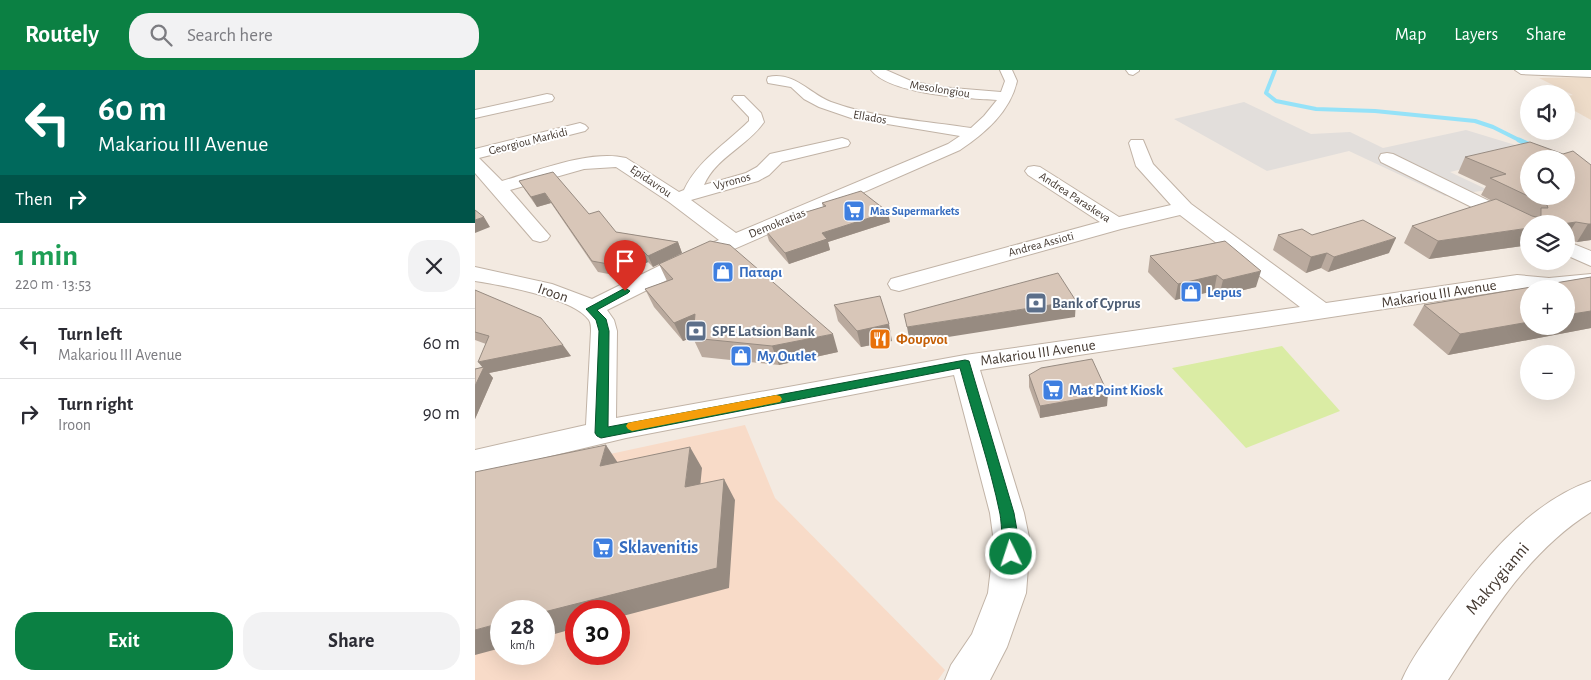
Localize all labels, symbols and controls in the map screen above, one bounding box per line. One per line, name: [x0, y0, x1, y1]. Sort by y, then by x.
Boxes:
search box: [129, 13, 479, 58]
icon: search: [147, 21, 175, 49]
text: Routely: [25, 23, 99, 47]
text: Search here: [187, 26, 273, 45]
text: Map: [1395, 26, 1426, 44]
text: Layers: [1454, 26, 1498, 44]
text: Share: [1526, 26, 1566, 44]
street label: Mesolongiou: [909, 78, 971, 100]
map controls: [1520, 85, 1575, 400]
button: sound: [1520, 85, 1575, 140]
icon: left: [15, 90, 80, 155]
text: 60 m: [98, 92, 167, 127]
street label: Ellados: [852, 108, 888, 126]
street label: Georgiou Markidi: [487, 125, 569, 157]
text: Makariou III Avenue: [98, 133, 268, 155]
button: search: [1520, 150, 1575, 205]
street label: Epidavrou: [628, 163, 674, 199]
street label: Vyronos: [712, 170, 752, 193]
street label: Andrea Paraskeva: [1037, 170, 1113, 225]
icon: right: [63, 185, 91, 213]
text: Then: [15, 190, 53, 209]
supermarket icon: Mas Supermarkets: [842, 199, 866, 223]
place label: Mas Supermarkets: [870, 205, 960, 217]
street label: Demokratias: [747, 206, 807, 240]
button: layers: [1520, 215, 1575, 270]
street label: Andrea Assioti: [1007, 229, 1075, 259]
button: close: [408, 240, 460, 292]
pin: [604, 240, 646, 291]
text: 1 min: [15, 241, 78, 271]
icon: arrive: [611, 247, 639, 275]
shop icon: Παταρι: [711, 260, 735, 284]
place label: Παταρι: [739, 265, 782, 280]
text: 220 m · 13:53: [15, 276, 91, 292]
street label: Makariou III Avenue: [1380, 277, 1498, 310]
shop icon: Lepus: [1179, 280, 1203, 304]
button: +: [1520, 280, 1575, 335]
street label: Iroon: [536, 281, 570, 305]
place label: Lepus: [1207, 285, 1242, 300]
bank icon: Bank of Cyprus: [1024, 291, 1048, 315]
place label: Bank of Cyprus: [1052, 296, 1141, 311]
bank icon: SPE Latsion Bank: [684, 319, 708, 343]
place label: SPE Latsion Bank: [712, 324, 815, 339]
text: Turn left: [58, 325, 122, 344]
restaurant icon: Φουρνοι: [868, 327, 892, 351]
icon: left: [15, 330, 43, 358]
place label: Φουρνοι: [896, 332, 948, 347]
text: 60 m: [423, 334, 460, 353]
street label: Makariou III Avenue: [979, 337, 1097, 369]
shop icon: My Outlet: [729, 344, 753, 368]
button: −: [1520, 345, 1575, 400]
text: Makariou III Avenue: [58, 347, 182, 363]
place label: My Outlet: [757, 349, 816, 364]
supermarket icon: Mat Point Kiosk: [1041, 378, 1065, 402]
place label: Mat Point Kiosk: [1069, 383, 1164, 398]
text: Turn right: [58, 395, 133, 414]
icon: right: [15, 400, 43, 428]
text: 90 m: [423, 404, 460, 423]
text: Iroon: [58, 417, 91, 433]
position arrow: [984, 527, 1036, 579]
supermarket icon: Sklavenitis: [591, 536, 615, 560]
place label: Sklavenitis: [619, 539, 698, 557]
street label: Makrygianni: [1463, 540, 1533, 618]
speed limit sign: 30: [565, 600, 630, 665]
button: Exit: [15, 612, 233, 670]
button: Share: [243, 612, 460, 670]
text: 28: [510, 614, 535, 639]
text: km/h: [510, 639, 535, 651]

